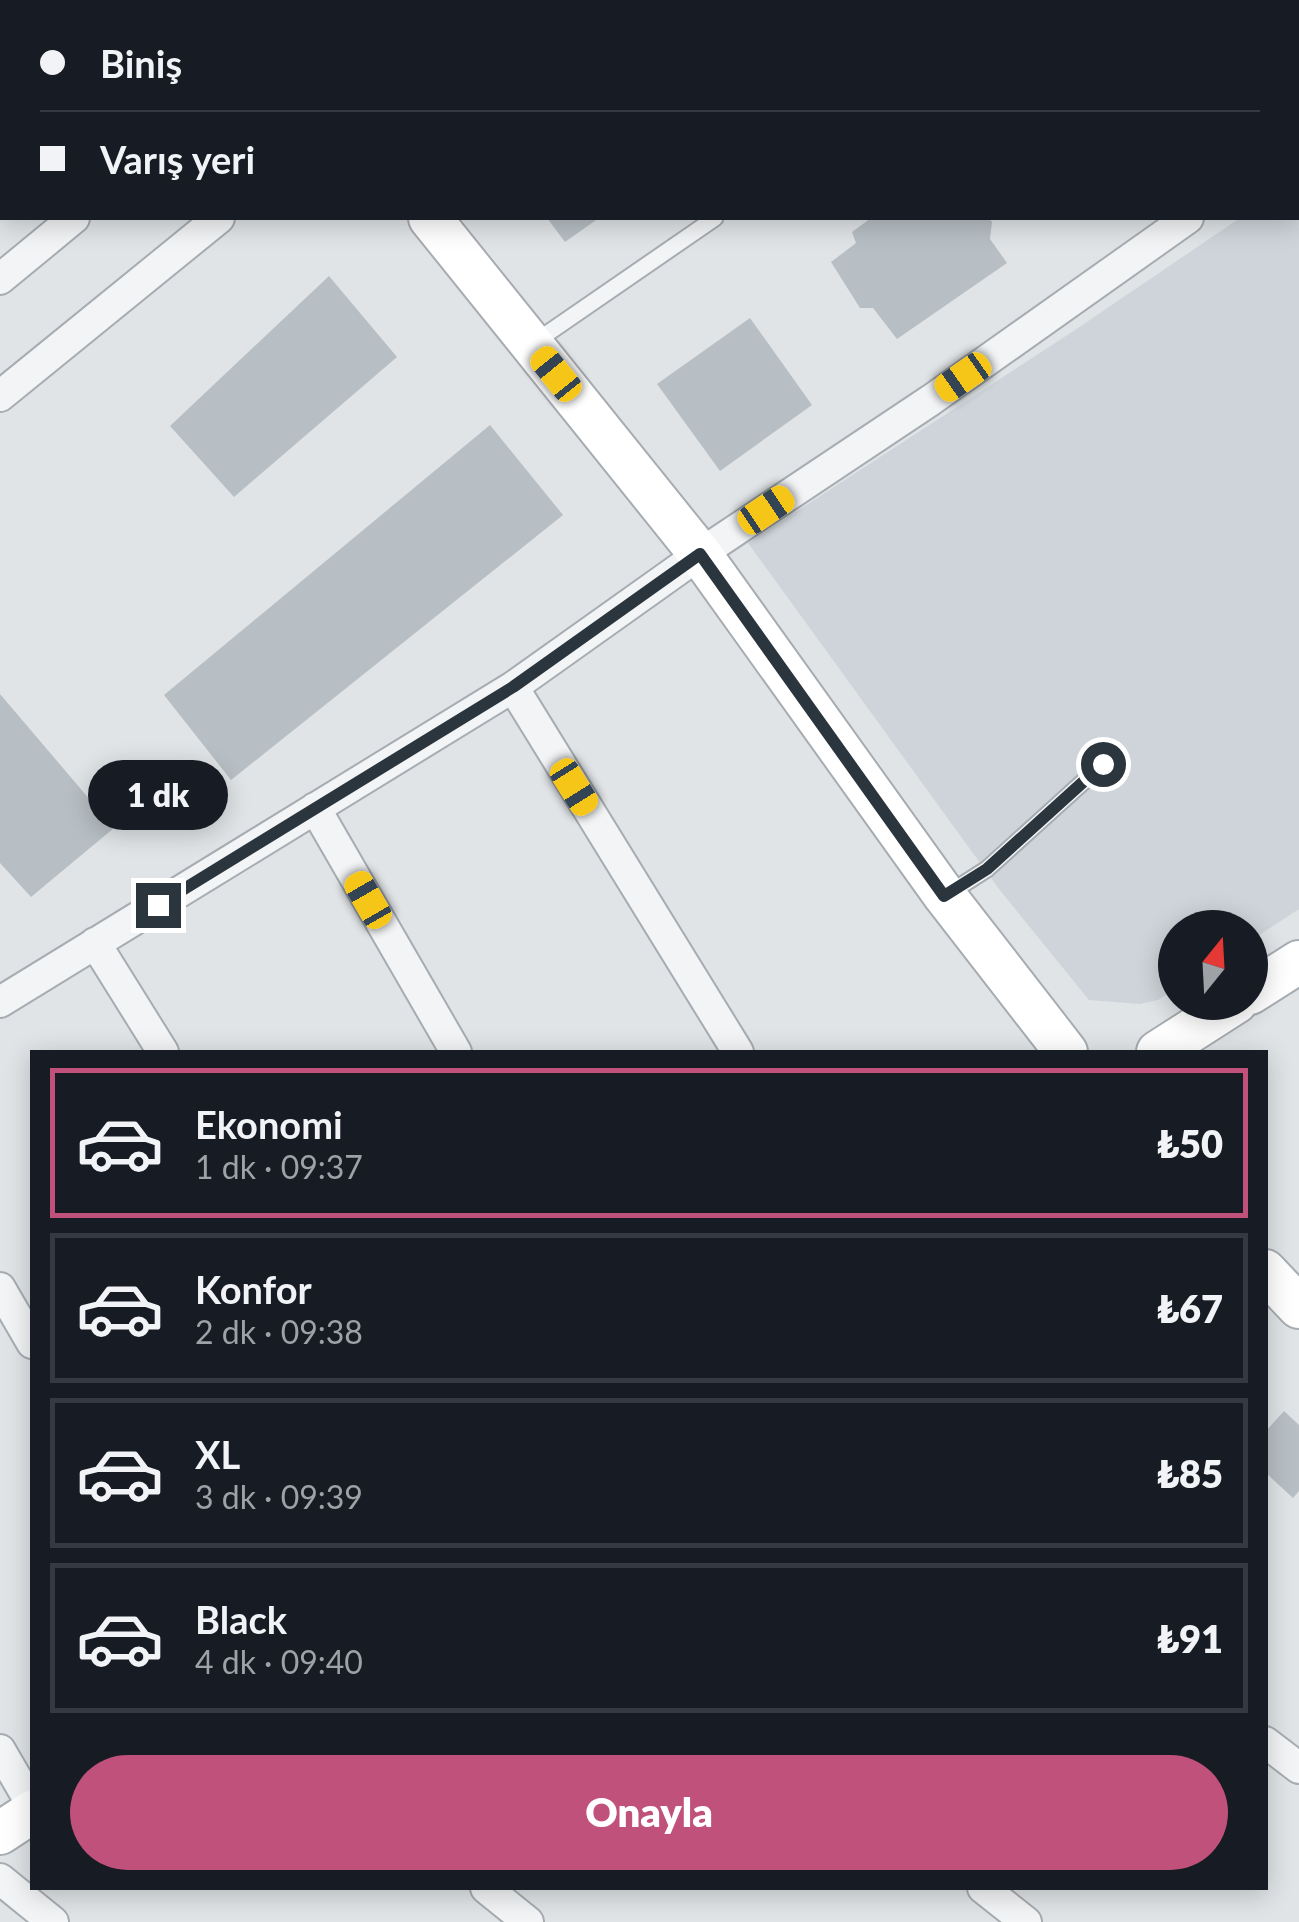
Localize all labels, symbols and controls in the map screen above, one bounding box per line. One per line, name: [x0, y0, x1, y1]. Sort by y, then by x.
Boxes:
text: Biniş: [100, 40, 182, 86]
text: Varış yeri: [100, 136, 255, 182]
car: [525, 341, 587, 407]
car: [930, 348, 996, 406]
car: [733, 481, 799, 539]
route start: [1081, 742, 1126, 787]
car: [545, 754, 603, 820]
callout: 1 dk: [88, 760, 228, 830]
text: 1 dk: [127, 775, 189, 814]
car: [340, 867, 396, 933]
route end: [136, 883, 181, 928]
north arrow: [1158, 910, 1268, 1020]
map controls: [1158, 910, 1268, 1020]
icon: car: [75, 1098, 165, 1188]
text: Ekonomi: [195, 1101, 343, 1147]
text: ₺50: [1157, 1120, 1223, 1166]
text: 1 dk · 09:37: [195, 1147, 363, 1186]
icon: car: [75, 1263, 165, 1353]
text: Konfor: [195, 1266, 312, 1312]
text: ₺67: [1157, 1285, 1223, 1331]
text: 2 dk · 09:38: [195, 1312, 363, 1351]
icon: car: [75, 1428, 165, 1518]
text: XL: [195, 1431, 240, 1477]
text: ₺85: [1157, 1450, 1223, 1496]
text: 3 dk · 09:39: [195, 1477, 363, 1516]
icon: car: [75, 1593, 165, 1683]
text: Black: [195, 1596, 287, 1642]
text: ₺91: [1157, 1615, 1223, 1661]
text: 4 dk · 09:40: [195, 1642, 363, 1681]
button: Onayla: [70, 1755, 1228, 1870]

